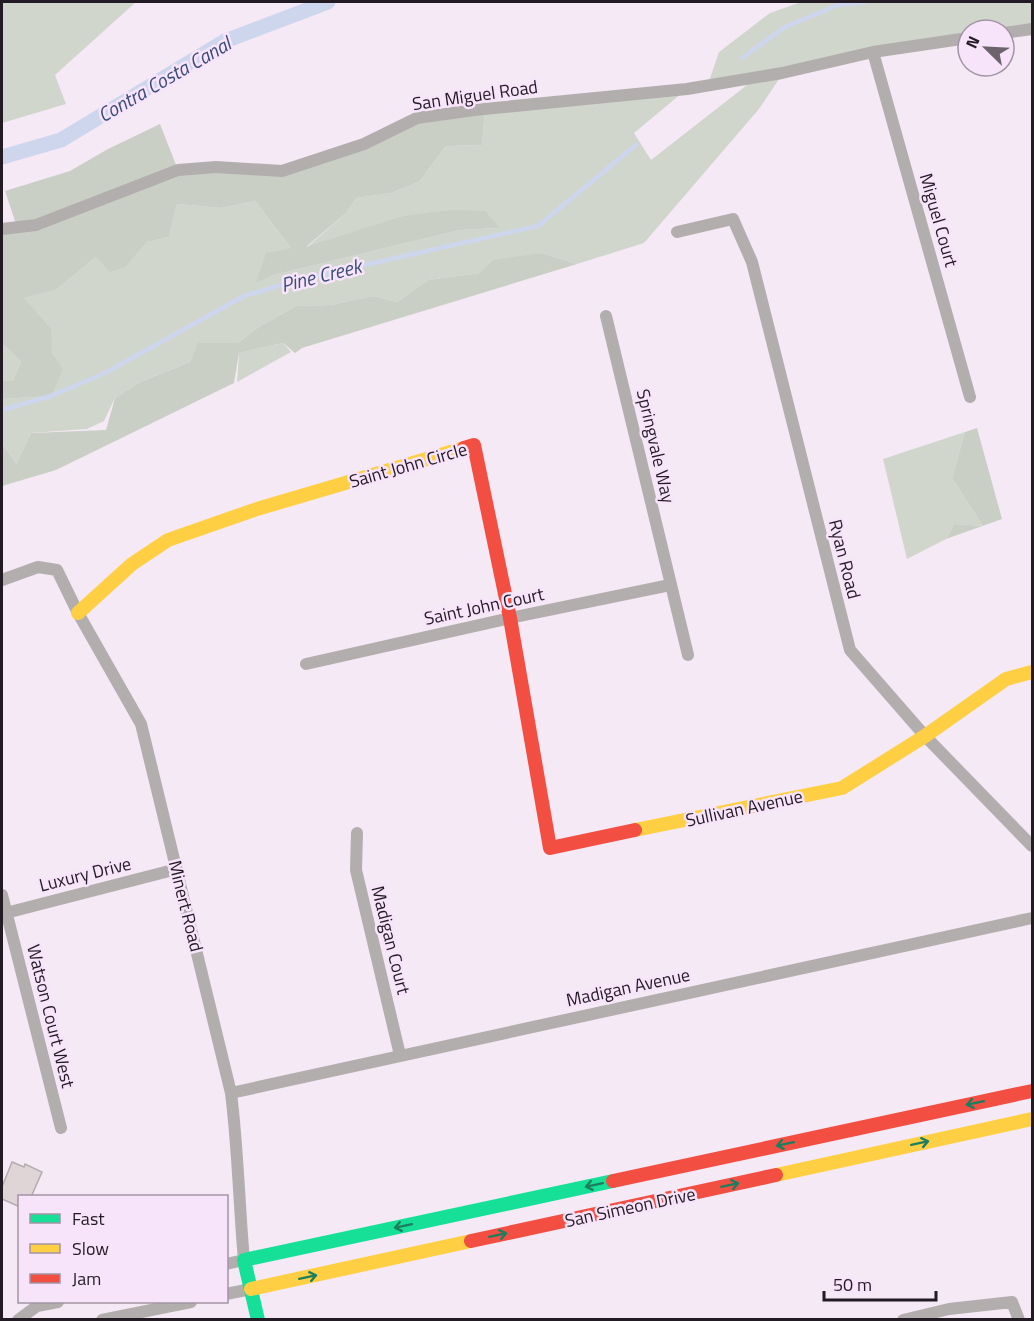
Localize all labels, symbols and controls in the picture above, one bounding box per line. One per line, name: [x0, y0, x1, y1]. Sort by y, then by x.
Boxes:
north arrow: [956, 18, 1016, 78]
water label: Contra Costa Canal: [91, 27, 239, 130]
text: N: [959, 32, 986, 52]
street label: San Miguel Road: [411, 73, 539, 117]
street label: Miguel Court: [913, 170, 965, 271]
water label: Pine Creek: [277, 250, 367, 300]
street label: Springvale Way: [630, 386, 682, 506]
street label: Saint John Circle: [346, 435, 470, 495]
street label: Ryan Road: [822, 516, 868, 602]
street label: Saint John Court: [422, 580, 547, 632]
street label: Sullivan Avenue: [683, 782, 805, 834]
street label: Luxury Drive: [36, 850, 134, 898]
street label: Minert Road: [162, 857, 210, 955]
street label: Madigan Court: [365, 883, 418, 998]
street label: Watson Court West: [20, 941, 82, 1091]
street label: Madigan Avenue: [564, 961, 692, 1013]
one-way arrow: [966, 1098, 985, 1110]
one-way arrow: [910, 1137, 929, 1148]
one-way arrow: [775, 1139, 795, 1150]
one-way arrow: [720, 1178, 739, 1190]
street label: San Simeon Drive: [562, 1180, 698, 1234]
one-way arrow: [585, 1180, 604, 1191]
legend: [18, 1195, 228, 1303]
text: Fast: [72, 1205, 105, 1232]
one-way arrow: [394, 1221, 414, 1232]
one-way arrow: [488, 1229, 507, 1241]
text: Slow: [72, 1235, 109, 1262]
scale bar: [824, 1264, 936, 1302]
text: Jam: [72, 1265, 101, 1292]
one-way arrow: [297, 1271, 317, 1282]
text: 50 m: [833, 1271, 872, 1298]

